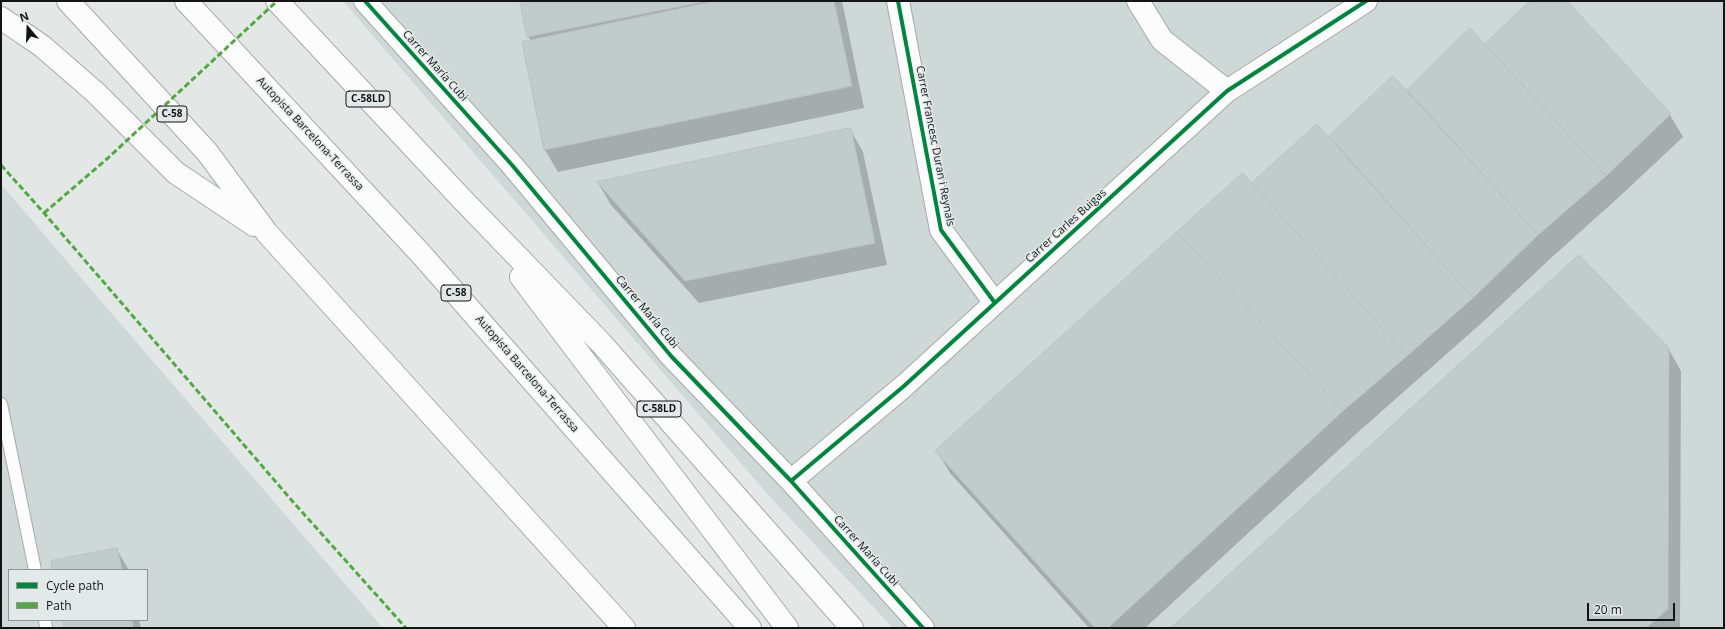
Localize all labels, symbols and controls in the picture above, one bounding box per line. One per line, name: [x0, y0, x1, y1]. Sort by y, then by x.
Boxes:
north arrow: [8, 8, 48, 48]
text: N: [17, 8, 31, 25]
street label: Carrer María Cubi: [400, 28, 470, 104]
street label: Carrer Francesc Duran i Reynals: [913, 65, 957, 227]
street label: Autopista Barcelona-Terrassa: [254, 74, 366, 194]
road number: C-58LD: [346, 91, 390, 107]
road number: C-58: [157, 106, 187, 122]
street label: Carrer Carles Buigas: [1023, 186, 1109, 266]
street label: Carrer María Cubi: [613, 273, 681, 351]
road number: C-58: [441, 285, 471, 301]
street label: Autopista Barcelona-Terrassa: [473, 313, 581, 435]
road number: C-58LD: [637, 401, 681, 417]
street label: Carrer María Cubi: [831, 513, 901, 589]
legend: [8, 569, 148, 621]
text: Cycle path: [46, 577, 104, 594]
scale bar: [1589, 595, 1677, 621]
text: Path: [46, 597, 72, 614]
text: 20 m: [1594, 601, 1622, 618]

